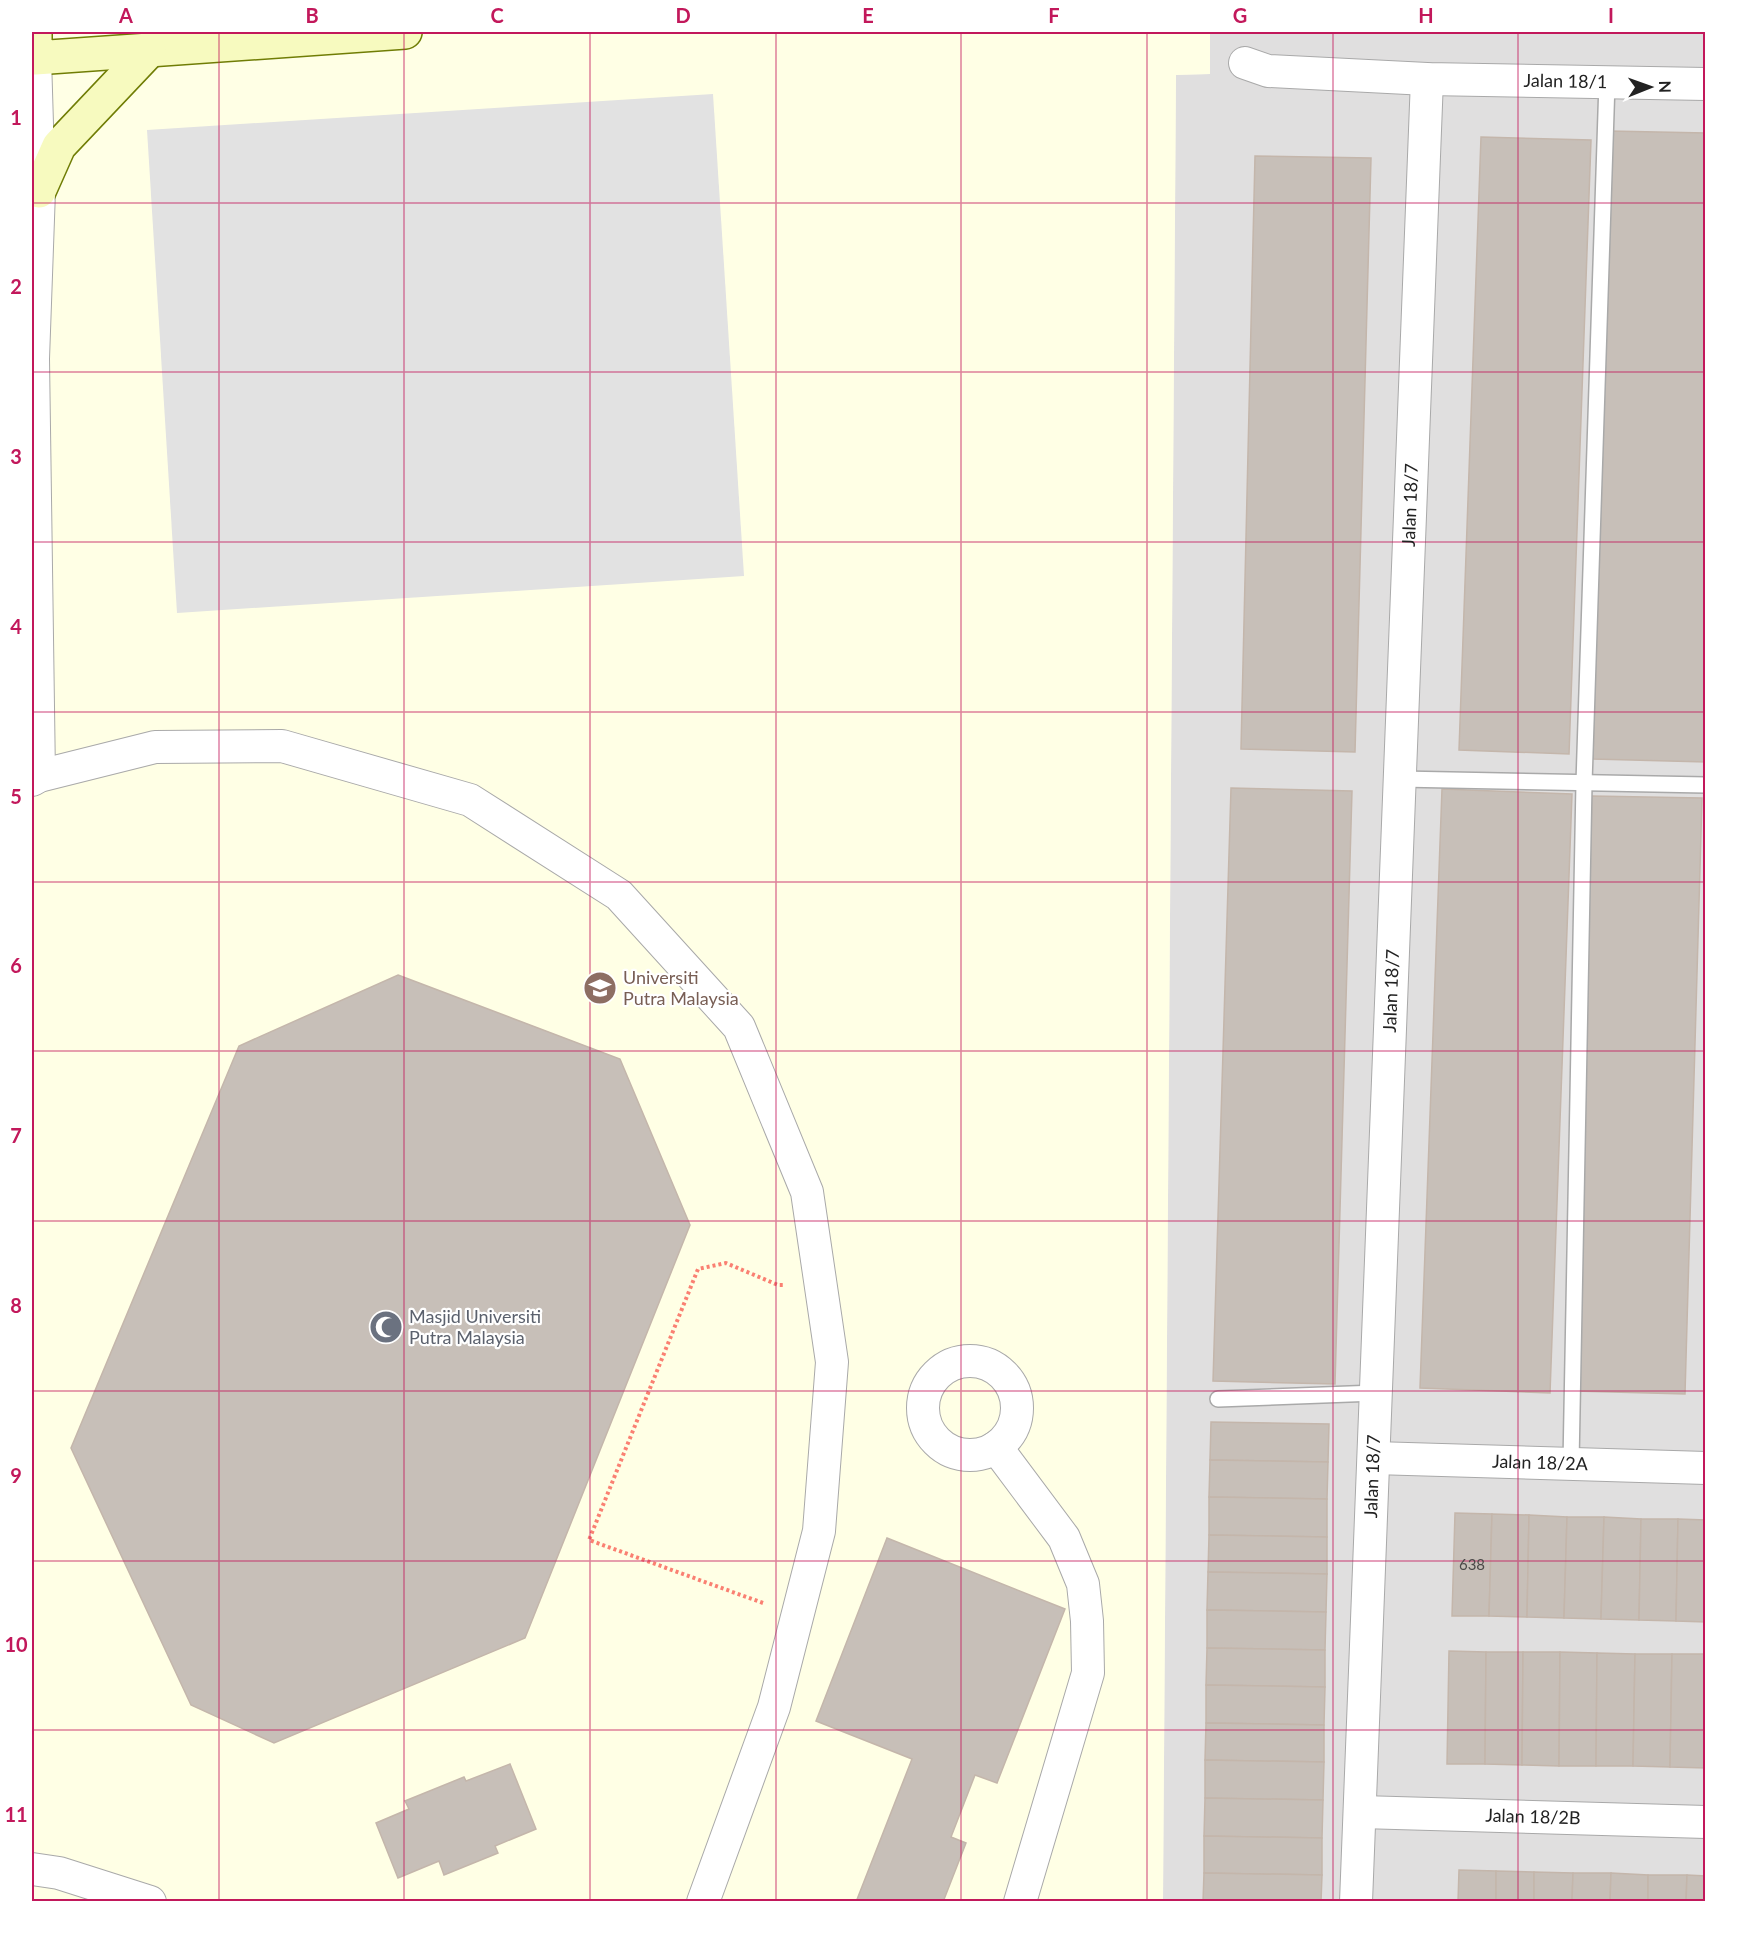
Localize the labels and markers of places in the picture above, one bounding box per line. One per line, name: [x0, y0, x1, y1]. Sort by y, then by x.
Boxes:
place label: Universiti Putra Malaysia: [623, 966, 739, 1009]
school or university icon: Universiti Putra Malaysia: [582, 970, 618, 1006]
place label: Masjid Universiti Putra Malaysia: [409, 1305, 541, 1348]
mosque icon: Masjid Universiti Putra Malaysia: [368, 1309, 404, 1345]

